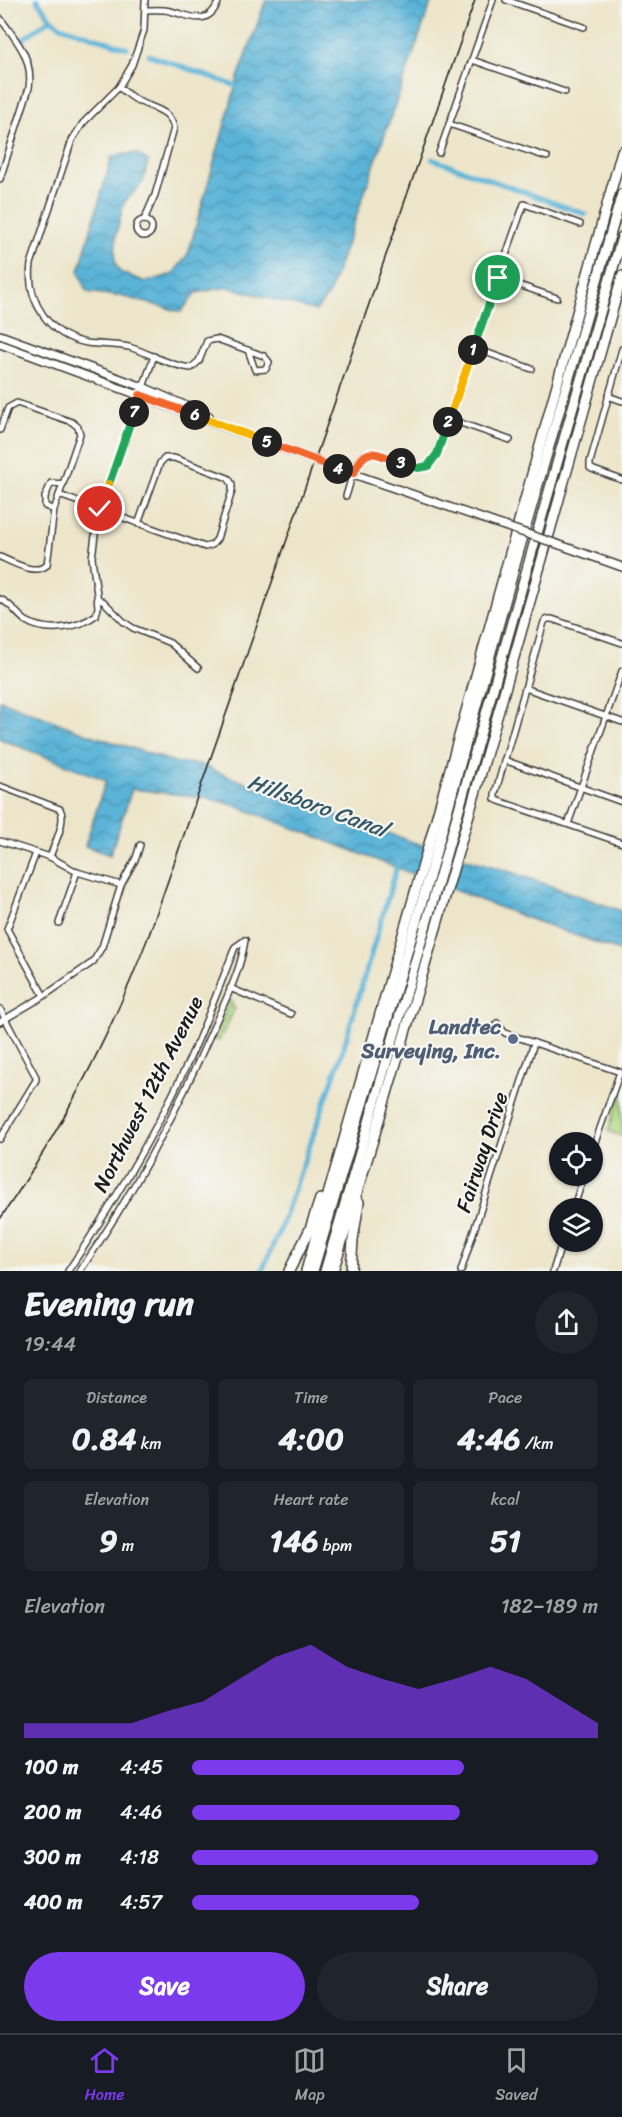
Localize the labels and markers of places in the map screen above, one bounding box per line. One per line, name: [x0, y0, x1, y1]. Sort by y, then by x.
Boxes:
pin: [472, 252, 523, 303]
pin: 1: [458, 335, 488, 365]
pin: 7: [119, 397, 149, 427]
pin: 6: [180, 400, 210, 430]
pin: 2: [433, 407, 463, 437]
pin: 5: [252, 427, 282, 457]
pin: 3: [386, 448, 416, 478]
pin: 4: [323, 454, 353, 484]
pin: [74, 483, 125, 534]
place label: Landtec Surveying, Inc.: [360, 1008, 502, 1070]
marker: Landtec Surveying, Inc.: [506, 1032, 520, 1046]

